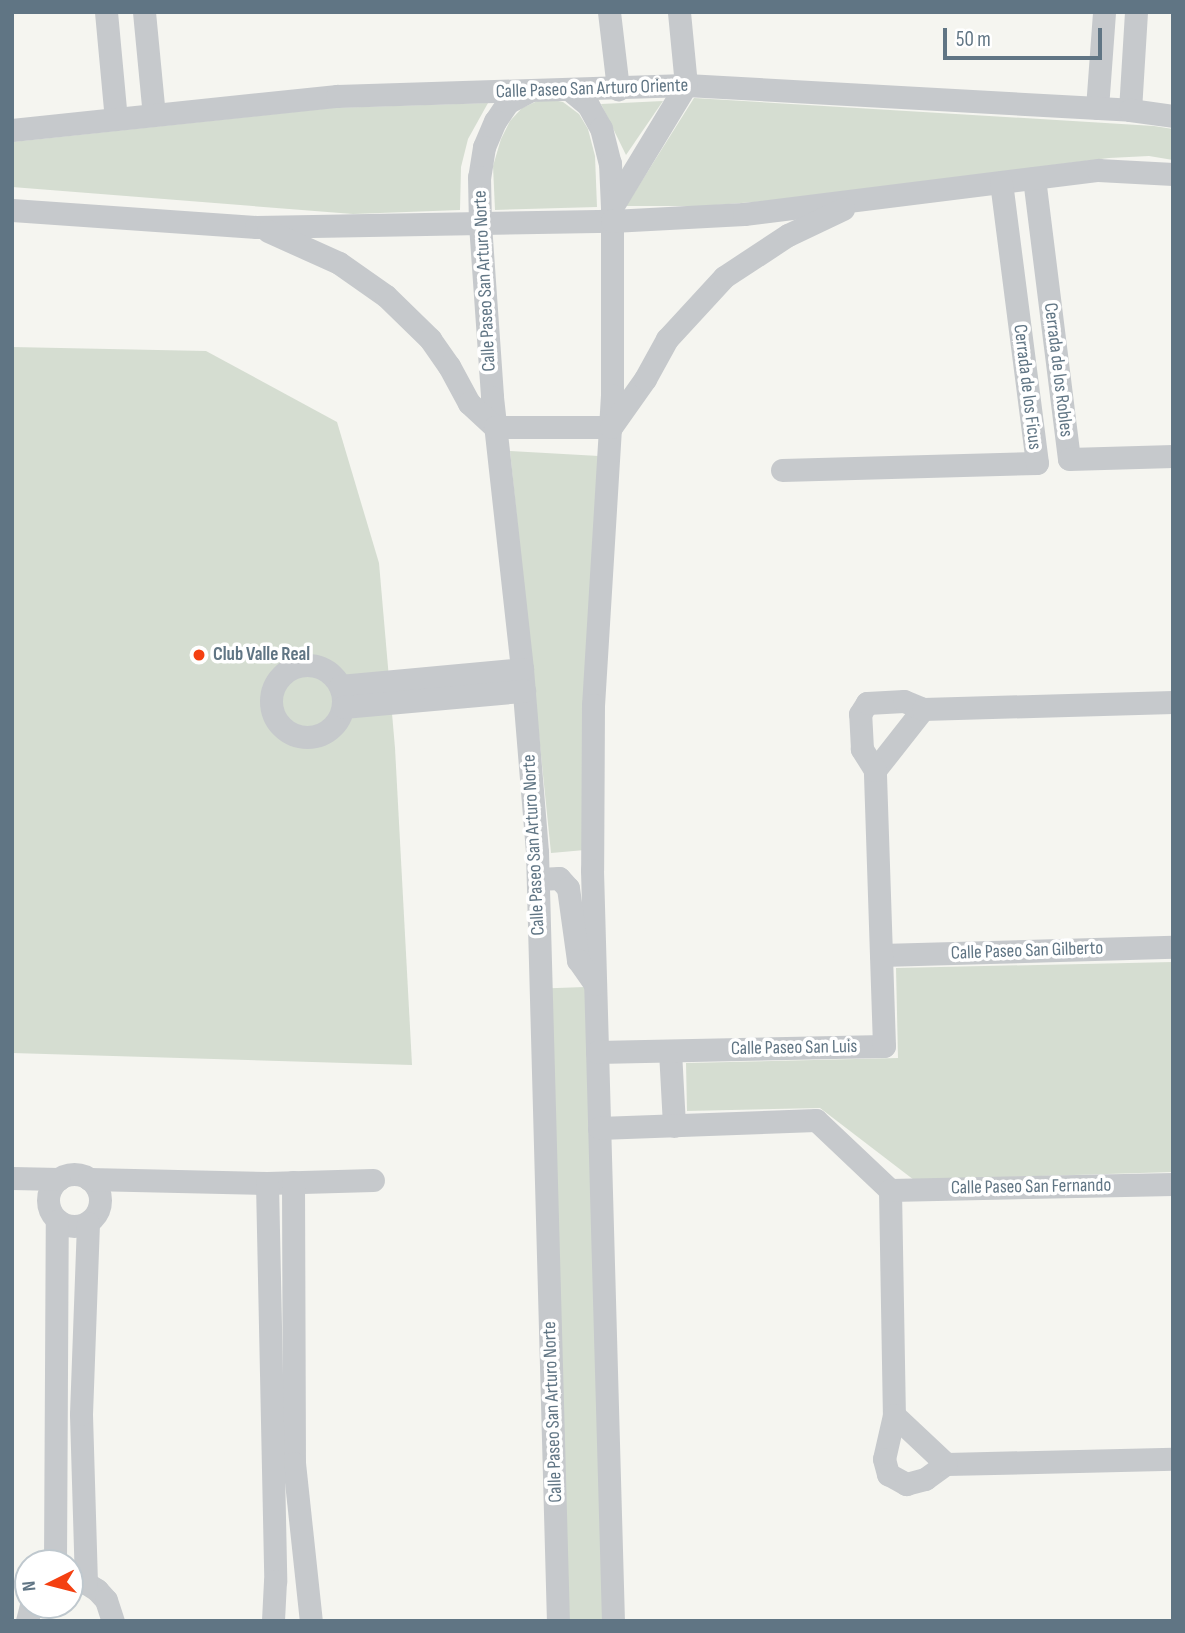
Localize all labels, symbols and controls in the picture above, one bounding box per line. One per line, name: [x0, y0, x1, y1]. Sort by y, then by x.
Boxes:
scale bar: [947, 14, 1106, 58]
text: 50 m: [956, 27, 991, 52]
street label: Calle Paseo San Arturo Oriente: [495, 74, 689, 104]
street label: Calle Paseo San Arturo Norte: [469, 190, 501, 372]
street label: Cerrada de los Robles: [1038, 302, 1078, 438]
street label: Cerrada de los Ficus: [1008, 323, 1046, 451]
place label: Club Valle Real: [213, 644, 310, 666]
marker: Club Valle Real: [191, 647, 207, 663]
street label: Calle Paseo San Arturo Norte: [518, 754, 550, 936]
street label: Calle Paseo San Gilberto: [950, 937, 1104, 965]
street label: Calle Paseo San Luis: [731, 1035, 857, 1061]
street label: Calle Paseo San Fernando: [951, 1174, 1111, 1200]
street label: Calle Paseo San Arturo Norte: [538, 1321, 568, 1503]
north arrow: [14, 1549, 84, 1619]
text: N: [18, 1580, 42, 1592]

